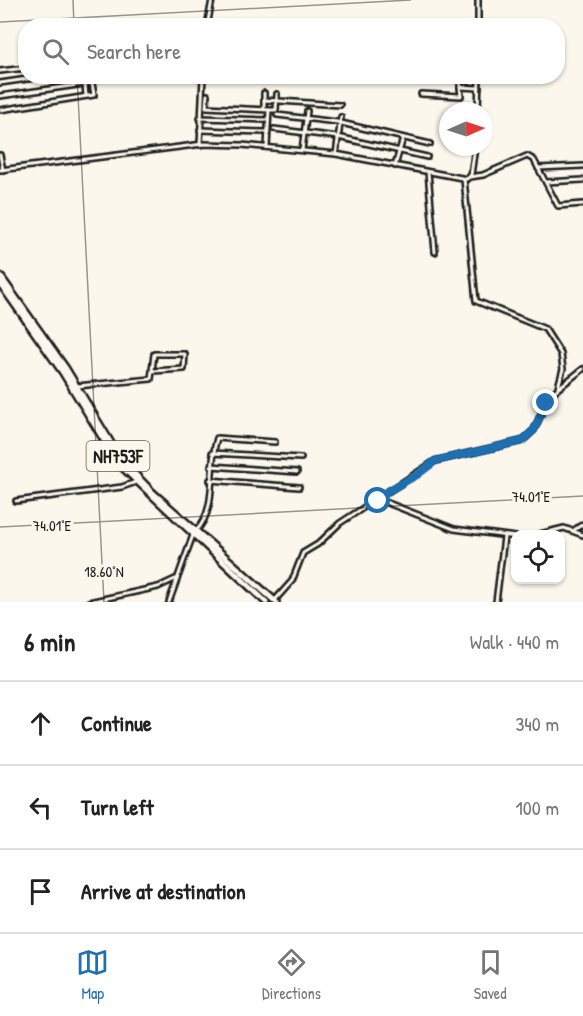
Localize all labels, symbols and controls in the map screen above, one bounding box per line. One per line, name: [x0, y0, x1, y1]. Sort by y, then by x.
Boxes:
search box: [18, 18, 565, 84]
icon: search: [39, 35, 72, 68]
text: Search here: [87, 36, 181, 66]
north arrow: [439, 102, 493, 156]
route end: [532, 389, 558, 415]
road number: NH753F: [86, 441, 150, 471]
text: 74.01°E: [512, 486, 551, 507]
route start: [364, 487, 390, 513]
text: 74.01°E: [33, 515, 72, 536]
map controls: [511, 530, 565, 584]
button: locate: [511, 530, 565, 584]
text: 18.60°N: [84, 561, 124, 582]
text: 6 min: [24, 624, 76, 659]
text: Walk · 440 m: [470, 628, 559, 655]
icon: ahead: [24, 707, 57, 740]
text: Continue: [81, 708, 152, 738]
text: 340 m: [515, 710, 559, 737]
icon: left: [24, 791, 57, 824]
text: Turn left: [81, 792, 154, 822]
text: 100 m: [516, 794, 559, 821]
icon: arrive: [24, 875, 57, 908]
text: Arrive at destination: [81, 876, 246, 906]
tab: Map: [76, 946, 109, 1004]
tab: Directions: [262, 946, 321, 1004]
tab: Saved: [474, 946, 507, 1004]

